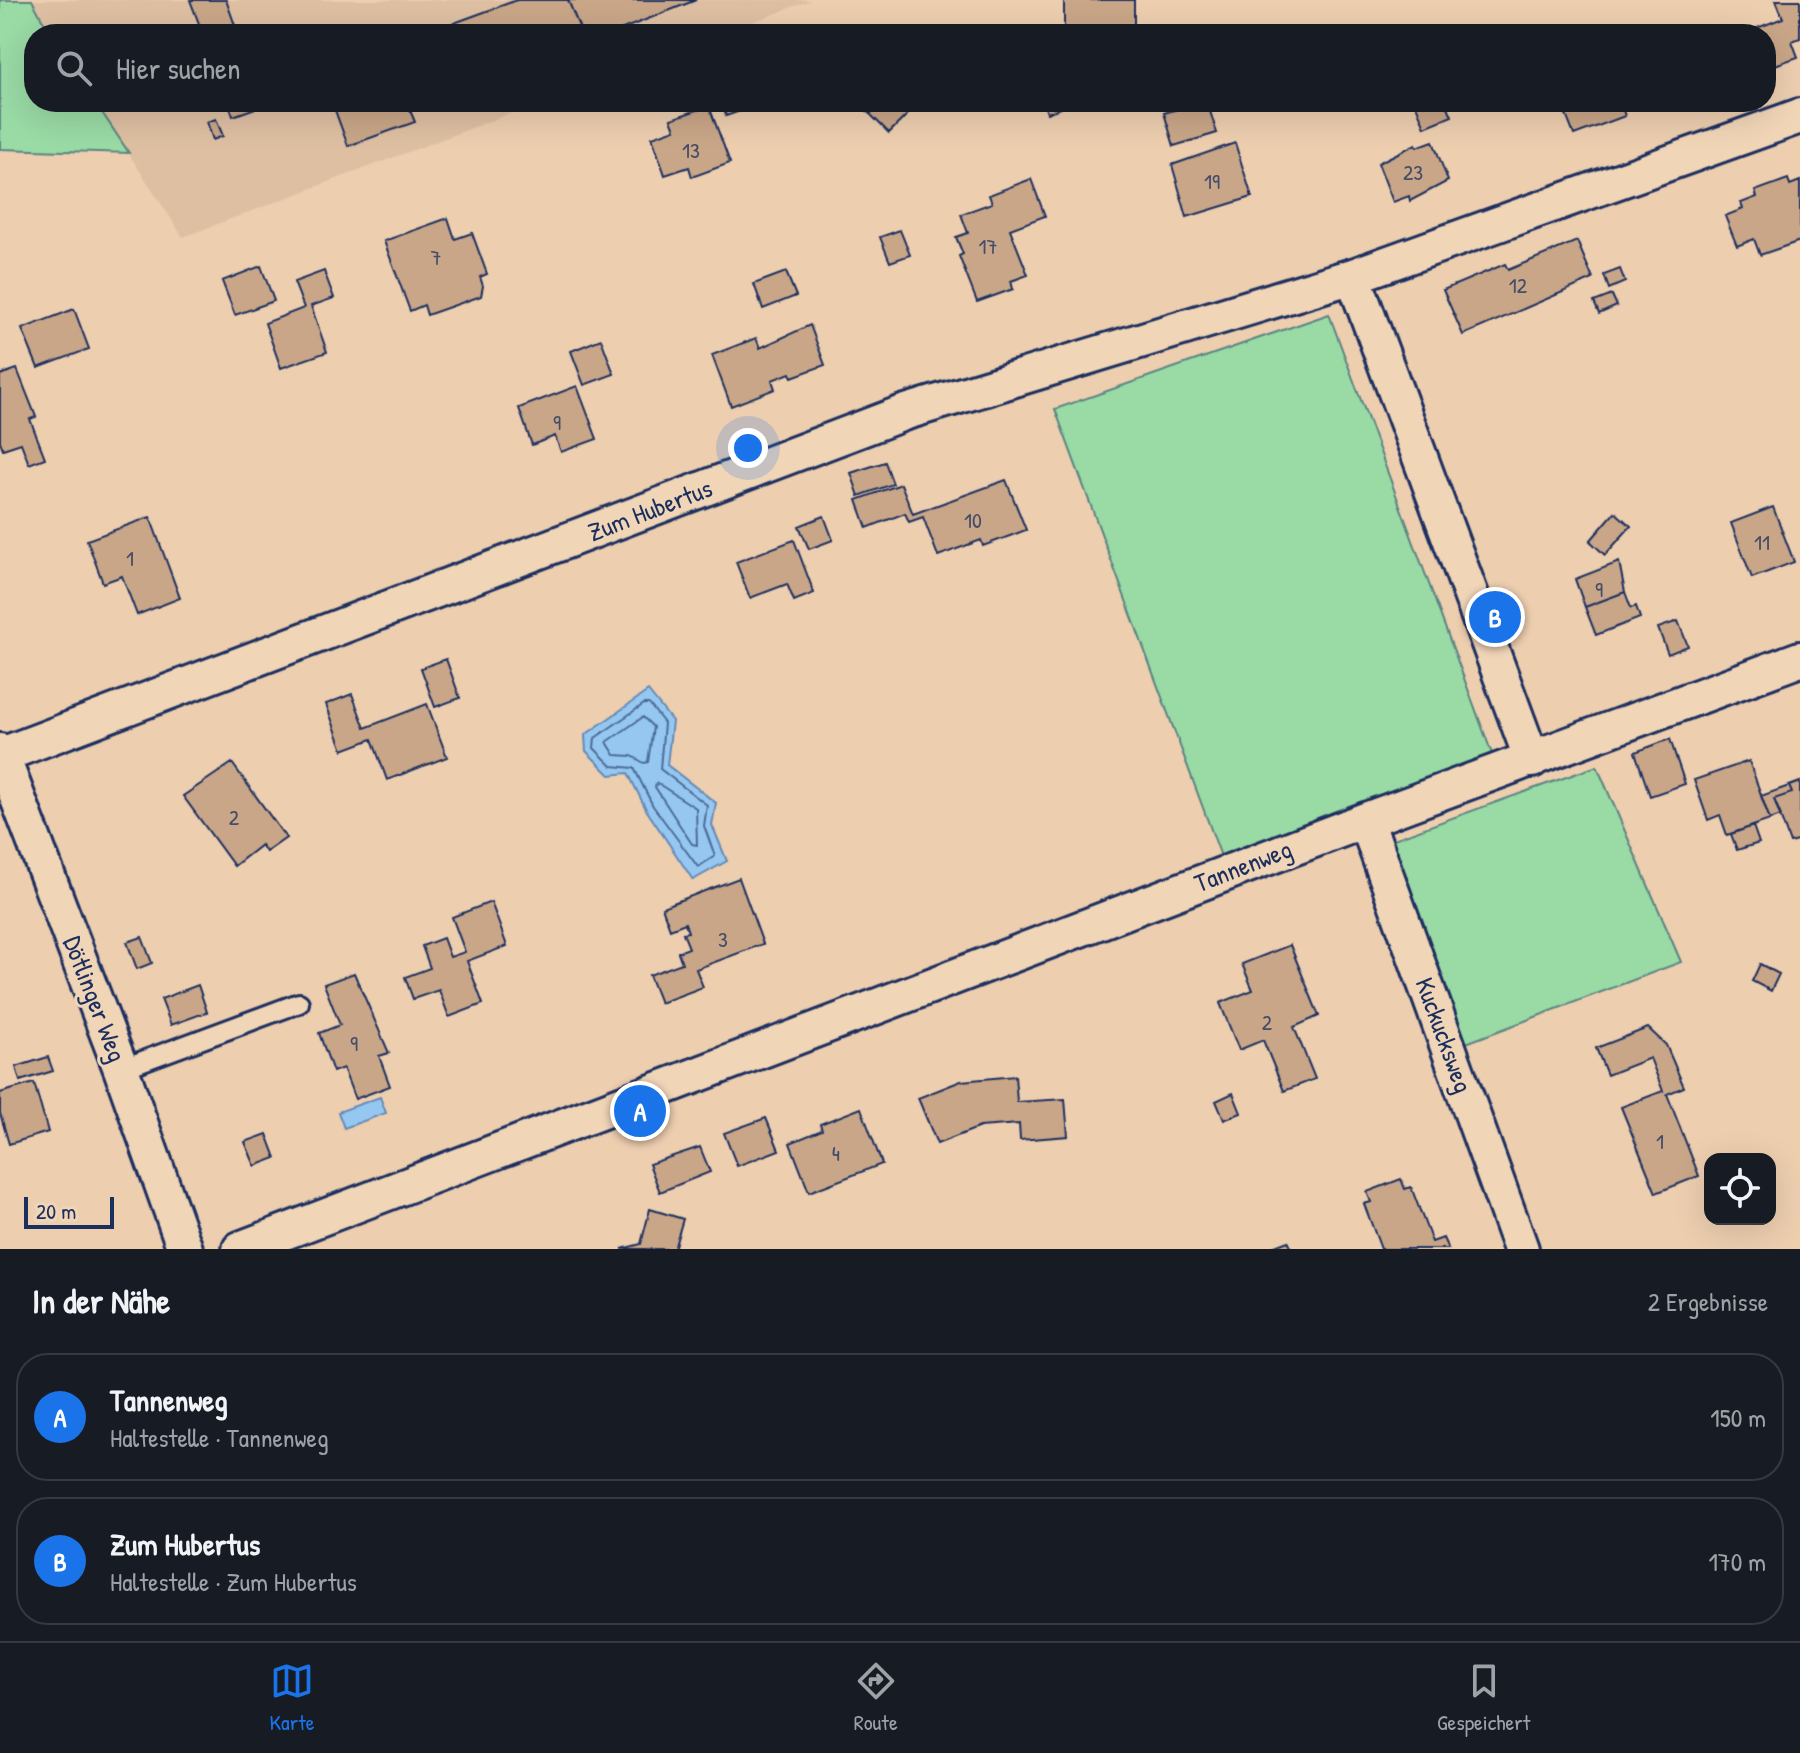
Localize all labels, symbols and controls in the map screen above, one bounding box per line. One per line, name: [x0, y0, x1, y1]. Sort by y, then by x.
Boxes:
search box: [24, 24, 1776, 112]
icon: search: [52, 46, 96, 90]
text: Hier suchen: [116, 48, 240, 88]
house number: 13: [682, 135, 700, 165]
house number: 23: [1403, 157, 1423, 187]
house number: 19: [1204, 166, 1220, 196]
house number: 17: [979, 231, 997, 261]
house number: 7: [431, 242, 441, 272]
house number: 12: [1509, 270, 1528, 300]
house number: 9: [553, 407, 561, 437]
your location: [728, 428, 768, 468]
street label: Zum Hubertus: [583, 470, 717, 549]
house number: 10: [964, 505, 982, 535]
house number: 11: [1754, 527, 1770, 557]
house number: 1: [126, 543, 134, 573]
house number: 9: [1595, 574, 1603, 604]
pin: B: [1469, 587, 1521, 647]
house number: 2: [229, 802, 240, 832]
street label: Tannenweg: [1189, 831, 1297, 900]
house number: 3: [718, 924, 728, 954]
street label: Dötlinger Weg: [55, 931, 135, 1067]
street label: Kuckucksweg: [1407, 972, 1481, 1097]
house number: 2: [1262, 1007, 1273, 1037]
house number: 9: [350, 1028, 358, 1058]
pin: A: [614, 1081, 666, 1141]
house number: 1: [1656, 1126, 1664, 1156]
house number: 4: [832, 1138, 840, 1168]
map controls: [1704, 1153, 1776, 1225]
button: locate: [1704, 1153, 1776, 1225]
scale bar: [24, 1193, 114, 1229]
text: 20 m: [36, 1196, 76, 1226]
text: In der Nähe: [32, 1278, 170, 1324]
text: 2 Ergebnisse: [1648, 1284, 1768, 1319]
text: Tannenweg: [110, 1380, 228, 1420]
text: A: [54, 1400, 66, 1435]
text: 150 m: [1710, 1400, 1766, 1435]
text: Haltestelle · Tannenweg: [110, 1420, 329, 1455]
text: Zum Hubertus: [110, 1524, 260, 1564]
text: B: [53, 1544, 67, 1579]
text: 170 m: [1708, 1544, 1766, 1579]
text: Haltestelle · Zum Hubertus: [110, 1564, 357, 1599]
tab: Karte: [270, 1659, 315, 1737]
tab: Route: [854, 1659, 898, 1737]
tab: Gespeichert: [1437, 1659, 1530, 1737]

